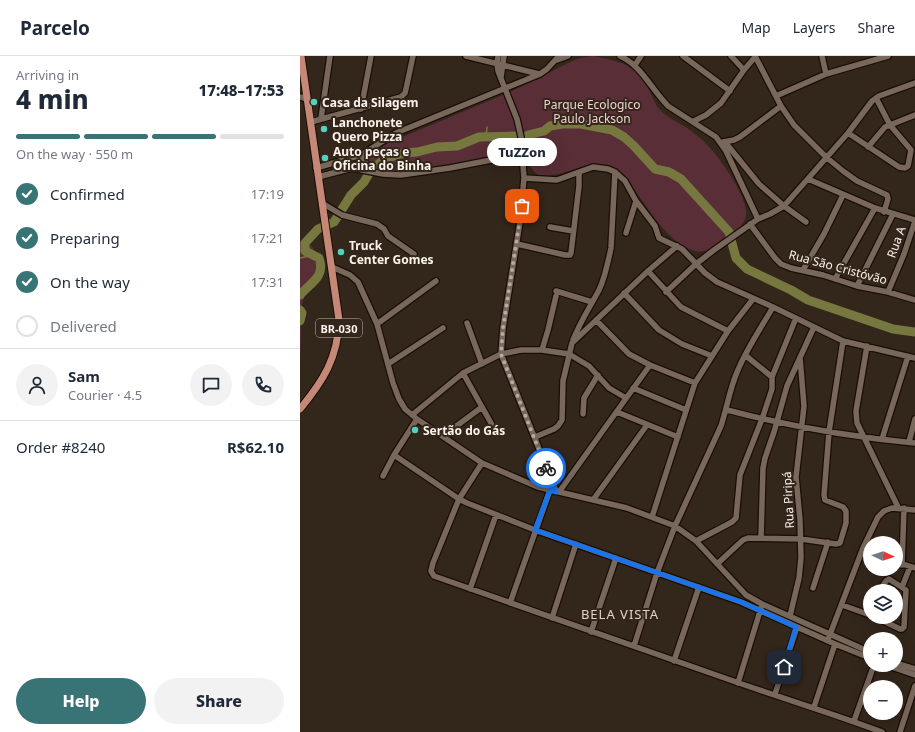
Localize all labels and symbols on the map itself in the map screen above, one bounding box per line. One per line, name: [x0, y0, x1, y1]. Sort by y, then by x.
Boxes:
place label: Casa da Silagem: [322, 94, 419, 111]
park label: Parque Ecologico Paulo Jackson: [544, 96, 640, 127]
marker: Casa da Silagem: [309, 97, 319, 107]
place label: Lanchonete Quero Pizza: [332, 114, 403, 145]
marker: Lanchonete Quero Pizza: [319, 124, 329, 134]
callout: TuZZon: [487, 138, 557, 166]
place label: Auto peças e Oficina do Binha: [333, 143, 431, 174]
marker: Auto peças e Oficina do Binha: [320, 153, 330, 163]
pin: [505, 189, 539, 223]
street label: Rua A: [882, 224, 910, 260]
place label: Truck Center Gomes: [349, 237, 434, 268]
street label: Rua São Cristóvão: [787, 246, 889, 288]
marker: Truck Center Gomes: [336, 247, 346, 257]
road number: BR-030: [316, 319, 362, 337]
place label: Sertão do Gás: [423, 422, 505, 439]
marker: Sertão do Gás: [410, 425, 420, 435]
courier: [526, 448, 566, 488]
street label: Rua Piripá: [778, 471, 798, 529]
north arrow: [863, 536, 903, 576]
district label: BELA VISTA: [581, 605, 659, 623]
pin: [767, 650, 801, 684]

